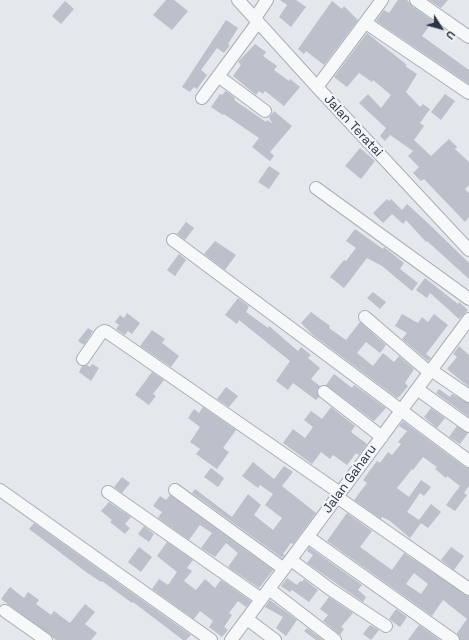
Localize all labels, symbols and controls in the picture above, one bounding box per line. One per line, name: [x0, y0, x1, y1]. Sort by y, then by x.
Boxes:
north arrow: [421, 8, 461, 48]
text: U: [443, 28, 458, 42]
street label: Jalan Teratai: [320, 92, 386, 160]
street label: Jalan Gaharu: [320, 442, 380, 516]

